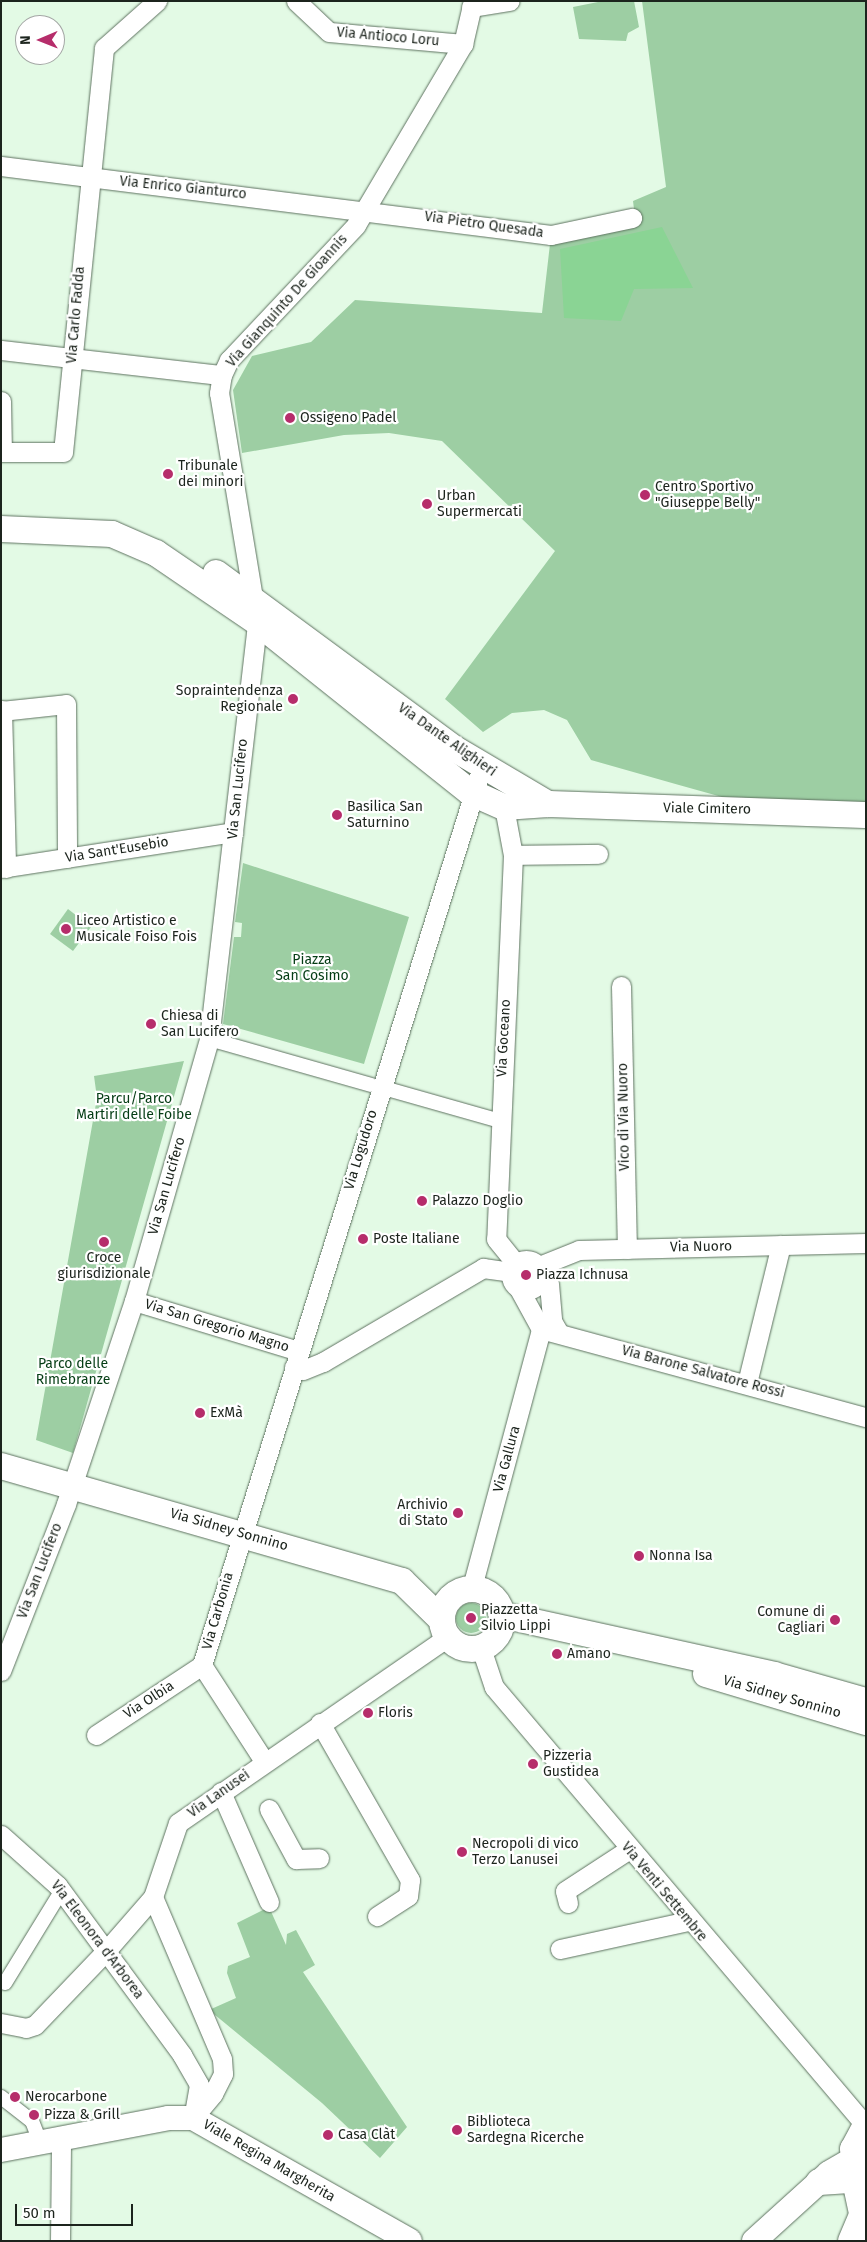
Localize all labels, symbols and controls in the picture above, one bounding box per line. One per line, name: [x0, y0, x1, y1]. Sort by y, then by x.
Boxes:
north arrow: [15, 15, 65, 65]
street label: Via Antioco Loru: [336, 24, 440, 50]
text: N: [17, 35, 34, 45]
street label: Via Enrico Gianturco: [119, 173, 247, 203]
street label: Via Pietro Quesada: [423, 208, 545, 242]
street label: Via Gianquinto De Gioannis: [223, 231, 351, 371]
street label: Via Carlo Fadda: [63, 266, 89, 364]
place label: Ossigeno Padel: [300, 410, 396, 426]
marker: Ossigeno Padel: [284, 412, 296, 424]
place label: Tribunale dei minori: [178, 458, 243, 491]
marker: Tribunale dei minori: [162, 468, 174, 480]
place label: Centro Sportivo "Giuseppe Belly": [655, 479, 760, 512]
place label: Urban Supermercati: [437, 488, 522, 520]
marker: Centro Sportivo "Giuseppe Belly": [639, 489, 651, 501]
marker: Urban Supermercati: [421, 498, 433, 510]
place label: Sopraintendenza Regionale: [176, 683, 283, 716]
marker: Sopraintendenza Regionale: [287, 693, 299, 705]
street label: Via Dante Alighieri: [394, 700, 500, 780]
street label: Via San Lucifero: [224, 738, 252, 840]
place label: Basilica San Saturnino: [347, 799, 423, 832]
street label: Viale Cimitero: [663, 800, 751, 818]
marker: Basilica San Saturnino: [331, 809, 343, 821]
street label: Via Sant'Eusebio: [64, 834, 170, 866]
place label: Liceo Artistico e Musicale Foiso Fois: [76, 913, 197, 946]
marker: Liceo Artistico e Musicale Foiso Fois: [60, 923, 72, 935]
park label: Piazza San Cosimo: [275, 952, 349, 984]
street label: Via Goceano: [494, 999, 514, 1077]
place label: Chiesa di San Lucifero: [161, 1008, 239, 1040]
marker: Chiesa di San Lucifero: [145, 1018, 157, 1030]
street label: Vico di Via Nuoro: [615, 1063, 633, 1171]
park label: Parcu/Parco Martiri delle Foibe: [76, 1091, 192, 1124]
street label: Via Logudoro: [341, 1108, 381, 1192]
street label: Via San Lucifero: [145, 1135, 189, 1237]
place label: Palazzo Doglio: [432, 1193, 523, 1209]
marker: Palazzo Doglio: [416, 1195, 428, 1207]
place label: Poste Italiane: [373, 1231, 460, 1247]
marker: Poste Italiane: [357, 1233, 369, 1245]
marker: Croce giurisdizionale: [98, 1236, 110, 1248]
street label: Via Nuoro: [670, 1238, 732, 1256]
place label: Croce giurisdizionale: [57, 1250, 151, 1282]
place label: Piazza Ichnusa: [536, 1267, 628, 1283]
marker: Piazza Ichnusa: [520, 1269, 532, 1281]
street label: Via San Gregorio Magno: [143, 1296, 291, 1356]
street label: Via Barone Salvatore Rossi: [620, 1342, 786, 1402]
park label: Parco delle Rimebranze: [36, 1356, 110, 1388]
place label: ExMà: [210, 1405, 243, 1421]
marker: ExMà: [194, 1407, 206, 1419]
street label: Via Gallura: [490, 1424, 524, 1494]
place label: Archivio di Stato: [397, 1497, 448, 1530]
street label: Via Sidney Sonnino: [168, 1505, 290, 1555]
marker: Archivio di Stato: [452, 1507, 464, 1519]
street label: Via San Lucifero: [14, 1521, 66, 1621]
place label: Nonna Isa: [649, 1548, 713, 1564]
marker: Nonna Isa: [633, 1550, 645, 1562]
street label: Via Carbonia: [199, 1570, 237, 1652]
place label: Piazzetta Silvio Lippi: [481, 1602, 551, 1634]
place label: Comune di Cagliari: [757, 1604, 825, 1636]
marker: Piazzetta Silvio Lippi: [465, 1612, 477, 1624]
marker: Comune di Cagliari: [829, 1614, 841, 1626]
place label: Amano: [567, 1646, 611, 1662]
marker: Amano: [551, 1648, 563, 1660]
street label: Via Sidney Sonnino: [721, 1672, 843, 1722]
street label: Via Olbia: [121, 1678, 177, 1722]
place label: Floris: [378, 1705, 413, 1721]
marker: Floris: [362, 1707, 374, 1719]
place label: Pizzeria Gustidea: [543, 1748, 599, 1780]
marker: Pizzeria Gustidea: [527, 1758, 539, 1770]
street label: Via Lanusei: [185, 1766, 253, 1822]
place label: Necropoli di vico Terzo Lanusei: [472, 1836, 579, 1868]
street label: Via Venti Settembre: [617, 1839, 711, 1945]
marker: Necropoli di vico Terzo Lanusei: [456, 1846, 468, 1858]
street label: Via Eleonora d'Arborea: [47, 1877, 147, 2003]
place label: Nerocarbone: [25, 2089, 107, 2105]
marker: Nerocarbone: [9, 2091, 21, 2103]
place label: Pizza & Grill: [44, 2107, 120, 2123]
marker: Pizza & Grill: [28, 2109, 40, 2121]
place label: Biblioteca Sardegna Ricerche: [467, 2114, 584, 2146]
street label: Viale Regina Margherita: [200, 2116, 338, 2206]
marker: Biblioteca Sardegna Ricerche: [451, 2124, 463, 2136]
place label: Casa Clàt: [338, 2127, 395, 2143]
marker: Casa Clàt: [322, 2129, 334, 2141]
scale bar: [18, 2194, 135, 2226]
text: 50 m: [23, 2204, 56, 2222]

